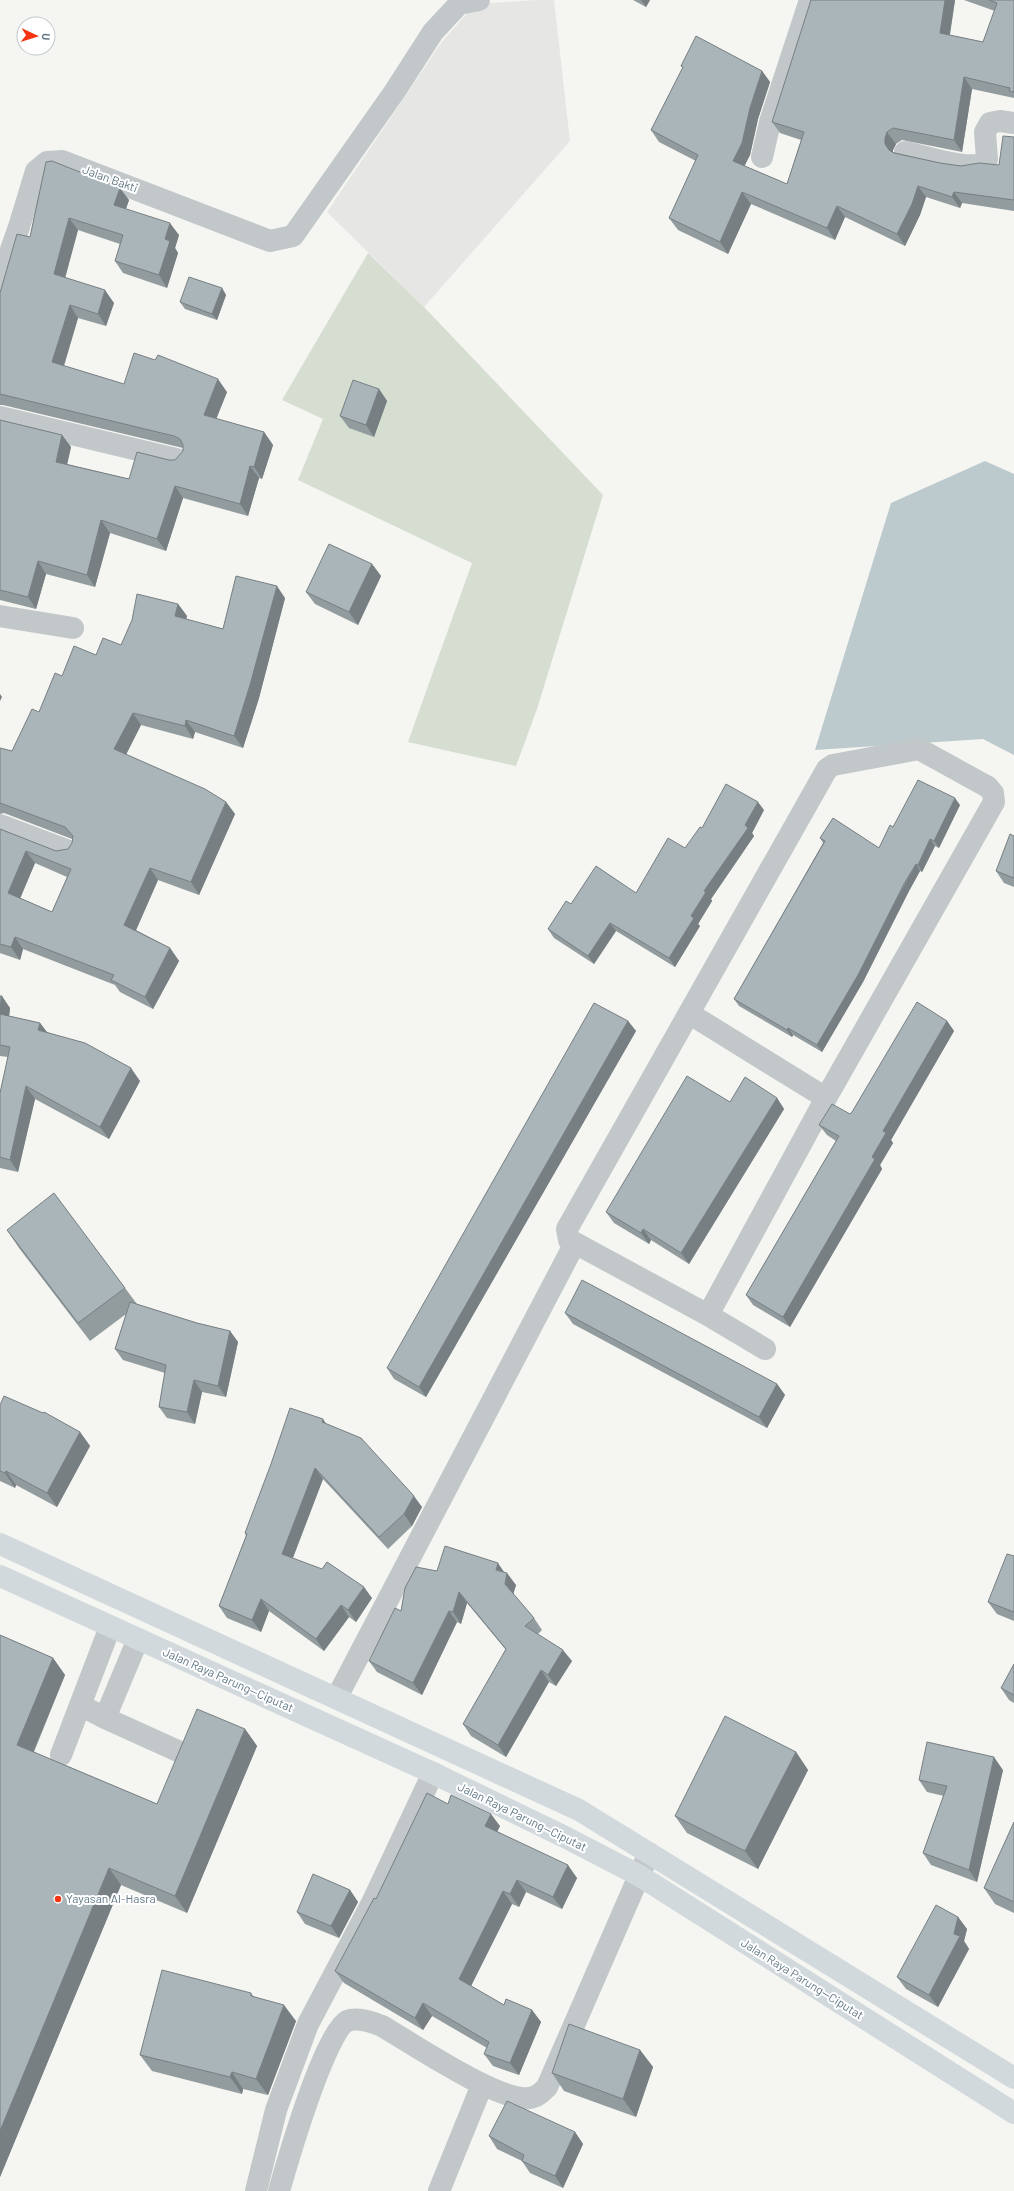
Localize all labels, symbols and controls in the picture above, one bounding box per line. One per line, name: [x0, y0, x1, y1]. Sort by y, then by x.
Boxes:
north arrow: [16, 16, 56, 56]
text: U: [40, 33, 53, 41]
street label: Jalan Bakti: [81, 162, 140, 195]
street label: Jalan Raya Parung—Ciputat: [161, 1644, 296, 1714]
street label: Jalan Raya Parung—Ciputat: [456, 1779, 589, 1853]
place label: Yayasan Al-Hasra: [66, 1891, 156, 1905]
marker: Yayasan Al-Hasra: [53, 1894, 63, 1904]
street label: Jalan Raya Parung—Ciputat: [739, 1935, 866, 2022]

